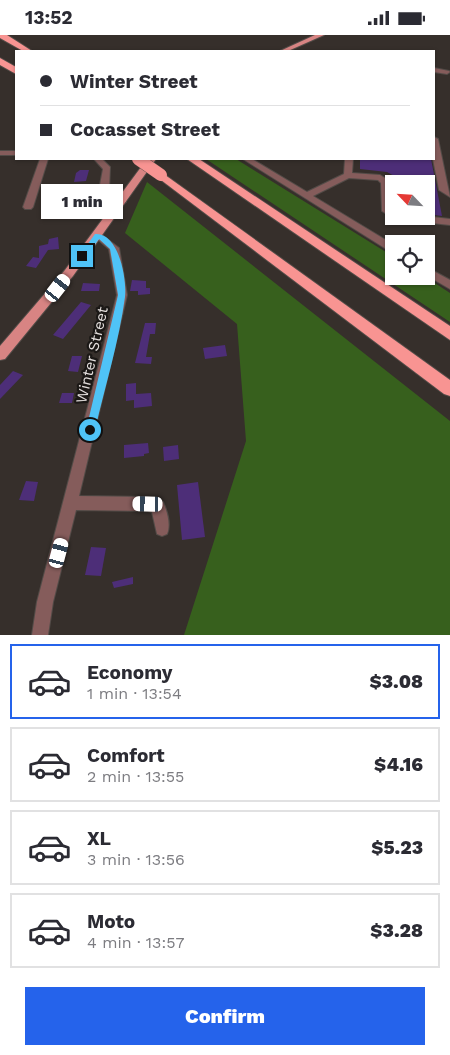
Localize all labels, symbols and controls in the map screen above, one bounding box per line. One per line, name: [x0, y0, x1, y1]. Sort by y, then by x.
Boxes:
text: 13:52: [25, 6, 73, 29]
text: Winter Street: [70, 70, 198, 93]
text: Cocasset Street: [70, 118, 220, 141]
north arrow: [385, 175, 435, 225]
map controls: [385, 175, 435, 285]
callout: 1 min: [41, 183, 123, 219]
text: 1 min: [61, 192, 103, 211]
button: locate: [385, 235, 435, 285]
route end: [71, 245, 93, 267]
car: [42, 272, 73, 304]
street label: Winter Street: [72, 304, 112, 405]
route start: [79, 419, 101, 441]
car: [132, 496, 163, 512]
car: [47, 537, 70, 569]
icon: car: [27, 659, 72, 704]
text: Economy: [87, 661, 172, 684]
text: $3.08: [369, 670, 423, 693]
text: 1 min · 13:54: [87, 684, 182, 703]
icon: car: [27, 742, 72, 787]
text: Comfort: [87, 744, 165, 767]
text: $4.16: [374, 753, 423, 776]
text: 2 min · 13:55: [87, 767, 184, 786]
icon: car: [27, 825, 72, 870]
text: XL: [87, 827, 111, 850]
text: $5.23: [371, 836, 423, 859]
text: 3 min · 13:56: [87, 850, 185, 869]
icon: car: [27, 908, 72, 953]
text: Moto: [87, 910, 135, 933]
text: $3.28: [370, 919, 423, 942]
text: 4 min · 13:57: [87, 933, 184, 952]
button: Confirm: [25, 987, 425, 1045]

